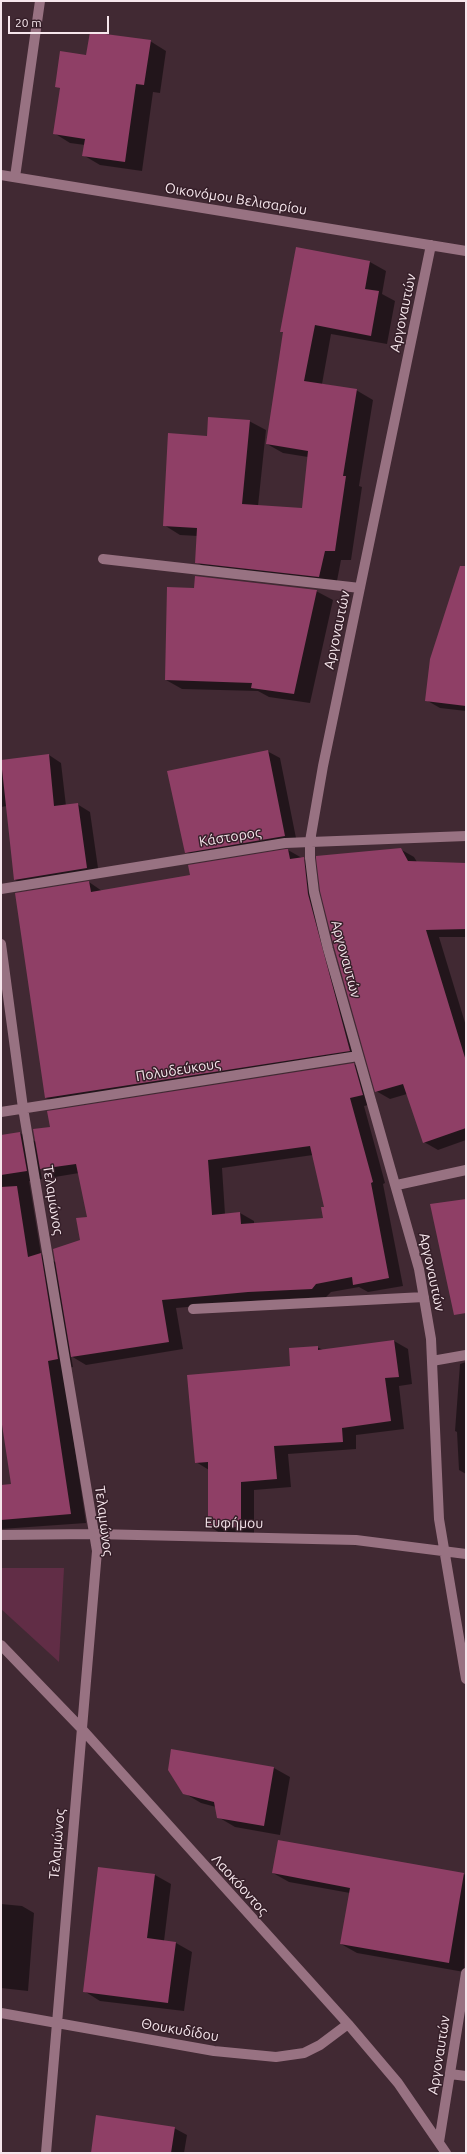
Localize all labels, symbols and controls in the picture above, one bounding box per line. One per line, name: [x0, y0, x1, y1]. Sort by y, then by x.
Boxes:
scale bar: [10, 8, 111, 34]
text: 20 m: [15, 16, 42, 29]
street label: Οικονόμου Βελισαρίου: [164, 179, 308, 219]
street label: Αργοναυτών: [386, 272, 420, 354]
street label: Αργοναυτών: [320, 589, 354, 671]
street label: Κάστορος: [198, 824, 262, 850]
street label: Αργοναυτών: [328, 918, 364, 1000]
street label: Πολυδεύκους: [134, 1055, 222, 1085]
street label: Τελαμώνος: [39, 1164, 67, 1236]
street label: Αργοναυτών: [415, 1231, 449, 1313]
street label: Τελαμώνος: [91, 1485, 117, 1557]
street label: Ευφήμου: [205, 1514, 263, 1532]
street label: Τελαμώνος: [46, 1808, 68, 1880]
street label: Λαοκόοντος: [208, 1851, 272, 1919]
street label: Αργοναυτών: [424, 2014, 454, 2096]
street label: Θουκυδίδου: [140, 2015, 220, 2045]

